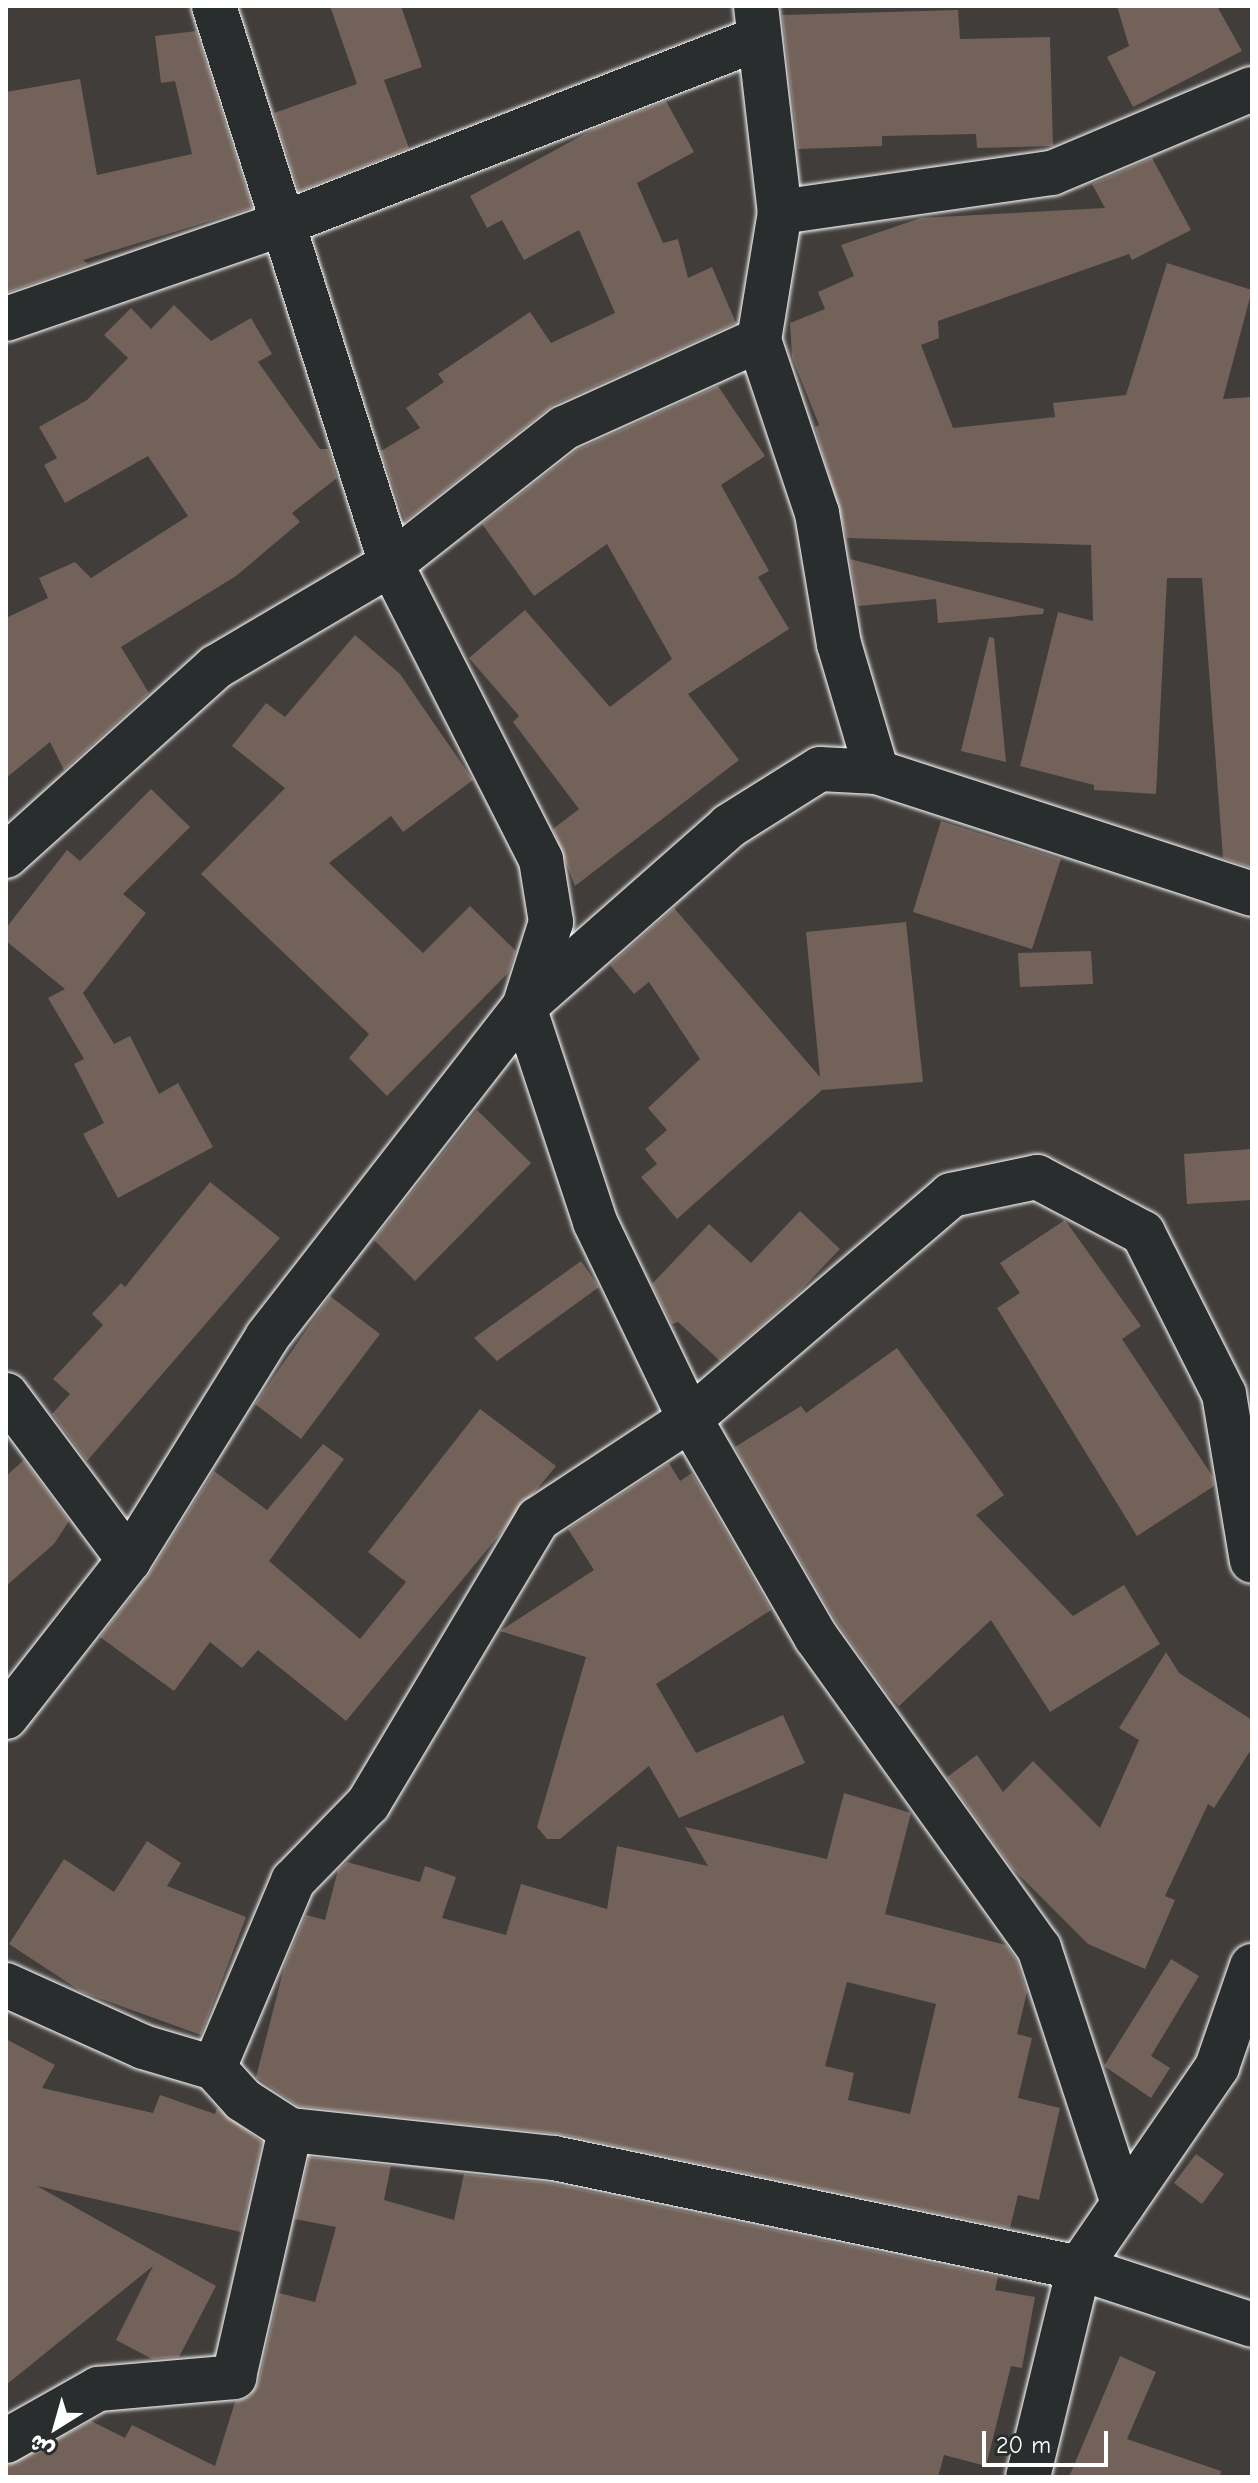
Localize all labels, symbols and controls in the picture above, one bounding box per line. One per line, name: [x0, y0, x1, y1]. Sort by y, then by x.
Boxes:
north arrow: [16, 2387, 96, 2467]
scale bar: [986, 2415, 1112, 2465]
text: ش: [24, 2429, 59, 2464]
text: 20 m: [996, 2431, 1051, 2459]

